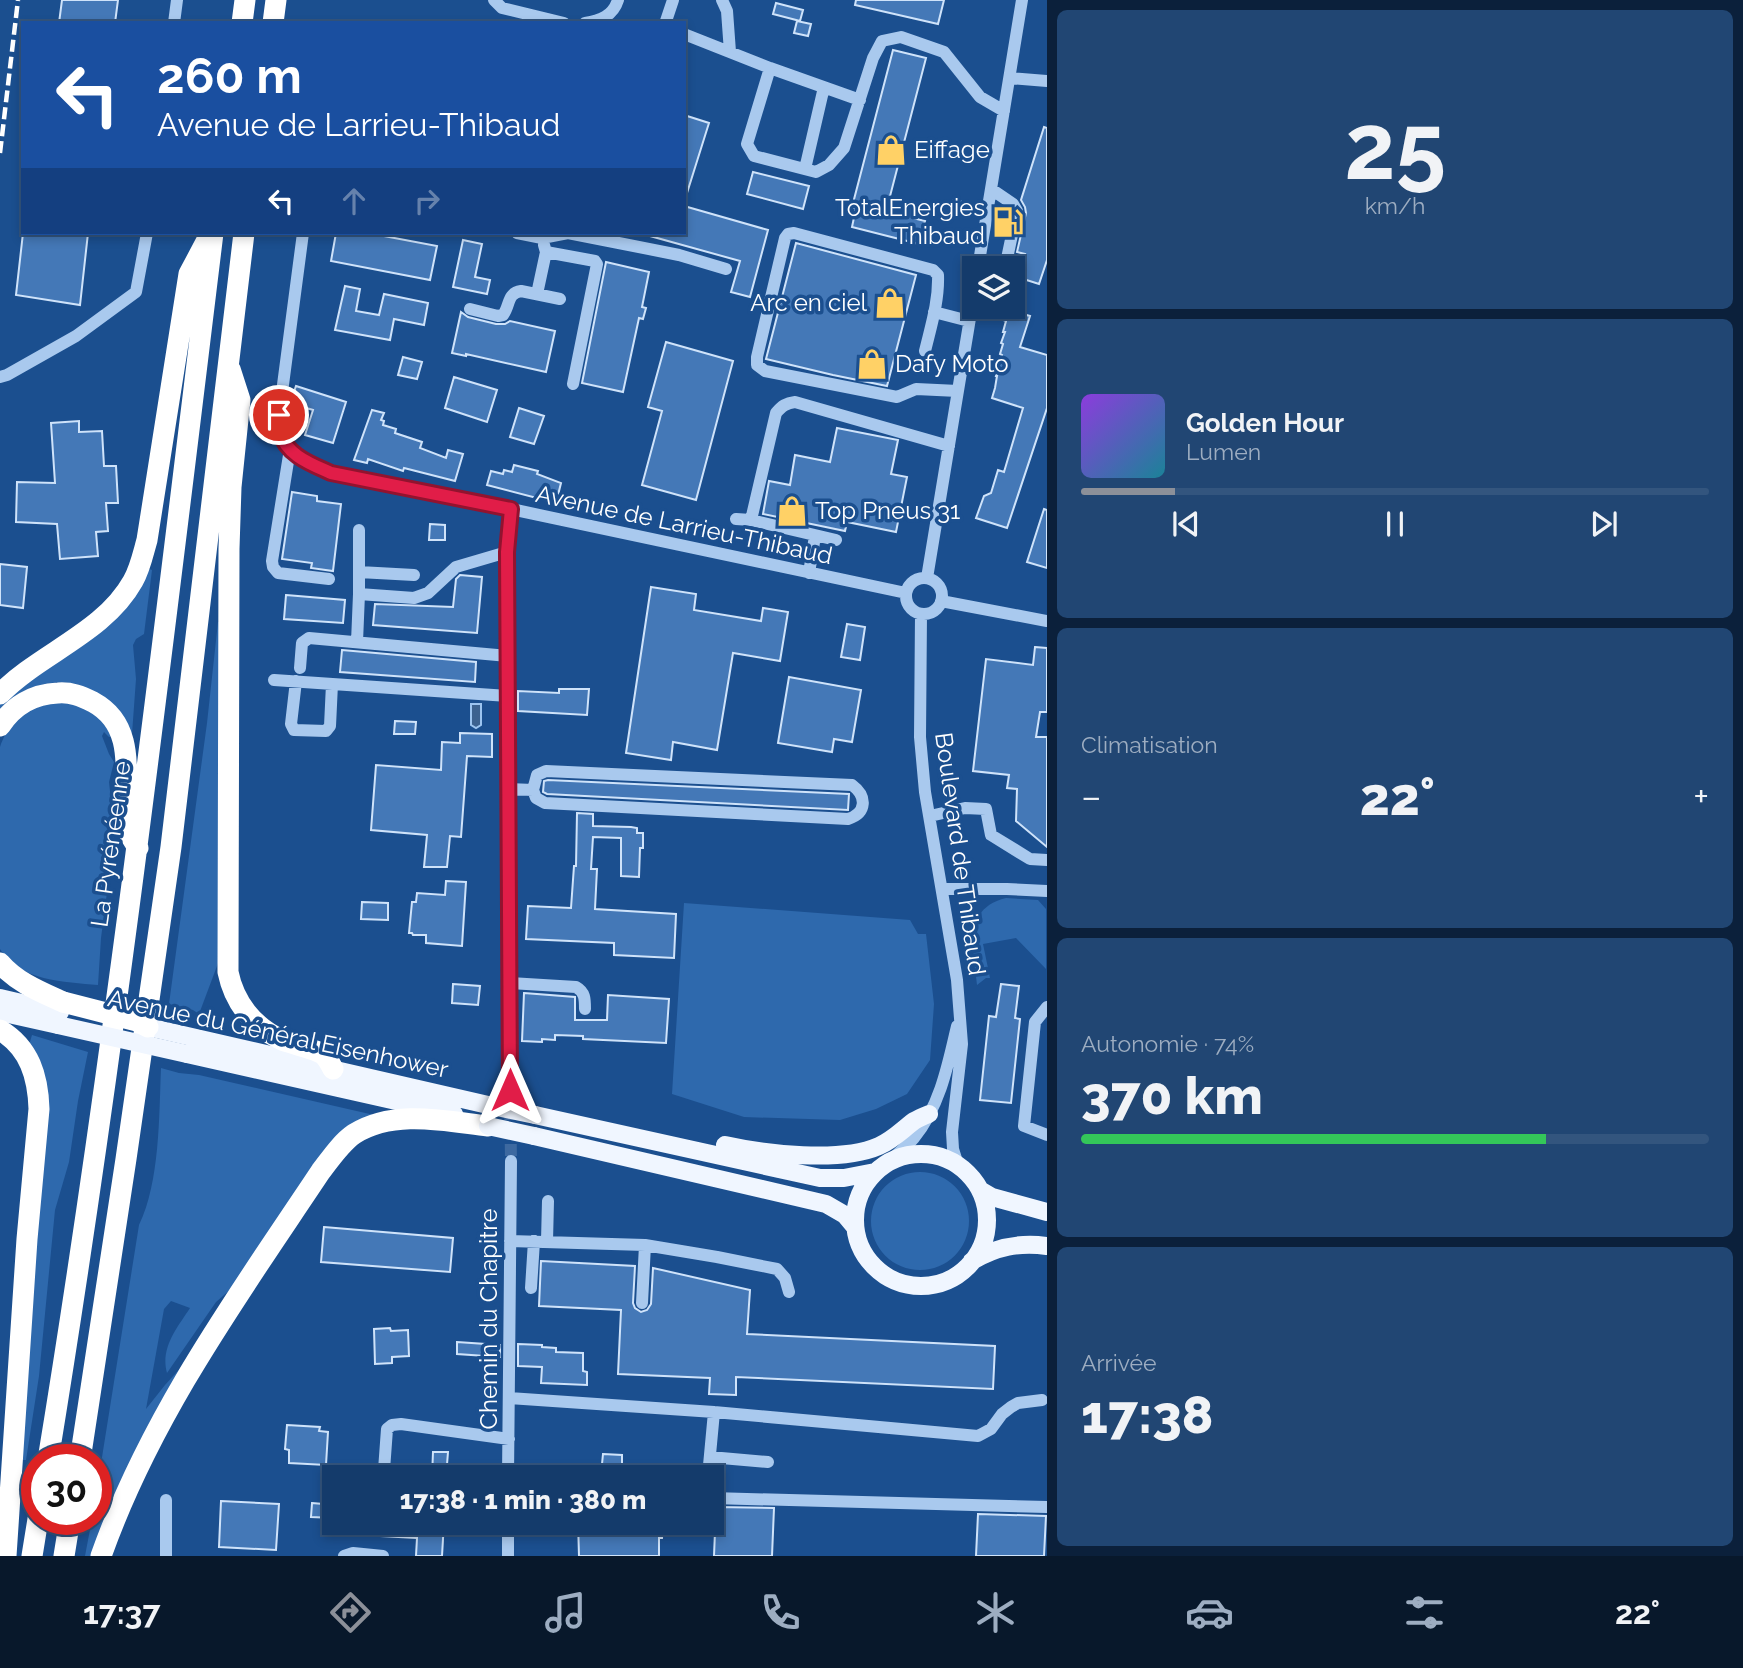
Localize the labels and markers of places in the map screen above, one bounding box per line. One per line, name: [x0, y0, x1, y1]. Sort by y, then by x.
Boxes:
shop icon: Eiffage: [874, 133, 908, 167]
place label: Eiffage: [914, 135, 990, 164]
place label: TotalEnergies Thibaud: [835, 193, 985, 250]
fuel station icon: TotalEnergies Thibaud: [991, 205, 1025, 239]
shop icon: Arc en ciel: [873, 286, 907, 320]
place label: Arc en ciel: [750, 288, 867, 317]
shop icon: Dafy Moto: [855, 347, 889, 381]
place label: Dafy Moto: [895, 349, 1009, 378]
pin: [249, 385, 309, 445]
shop icon: Top Pneus 31: [775, 494, 809, 528]
place label: Top Pneus 31: [815, 496, 960, 525]

